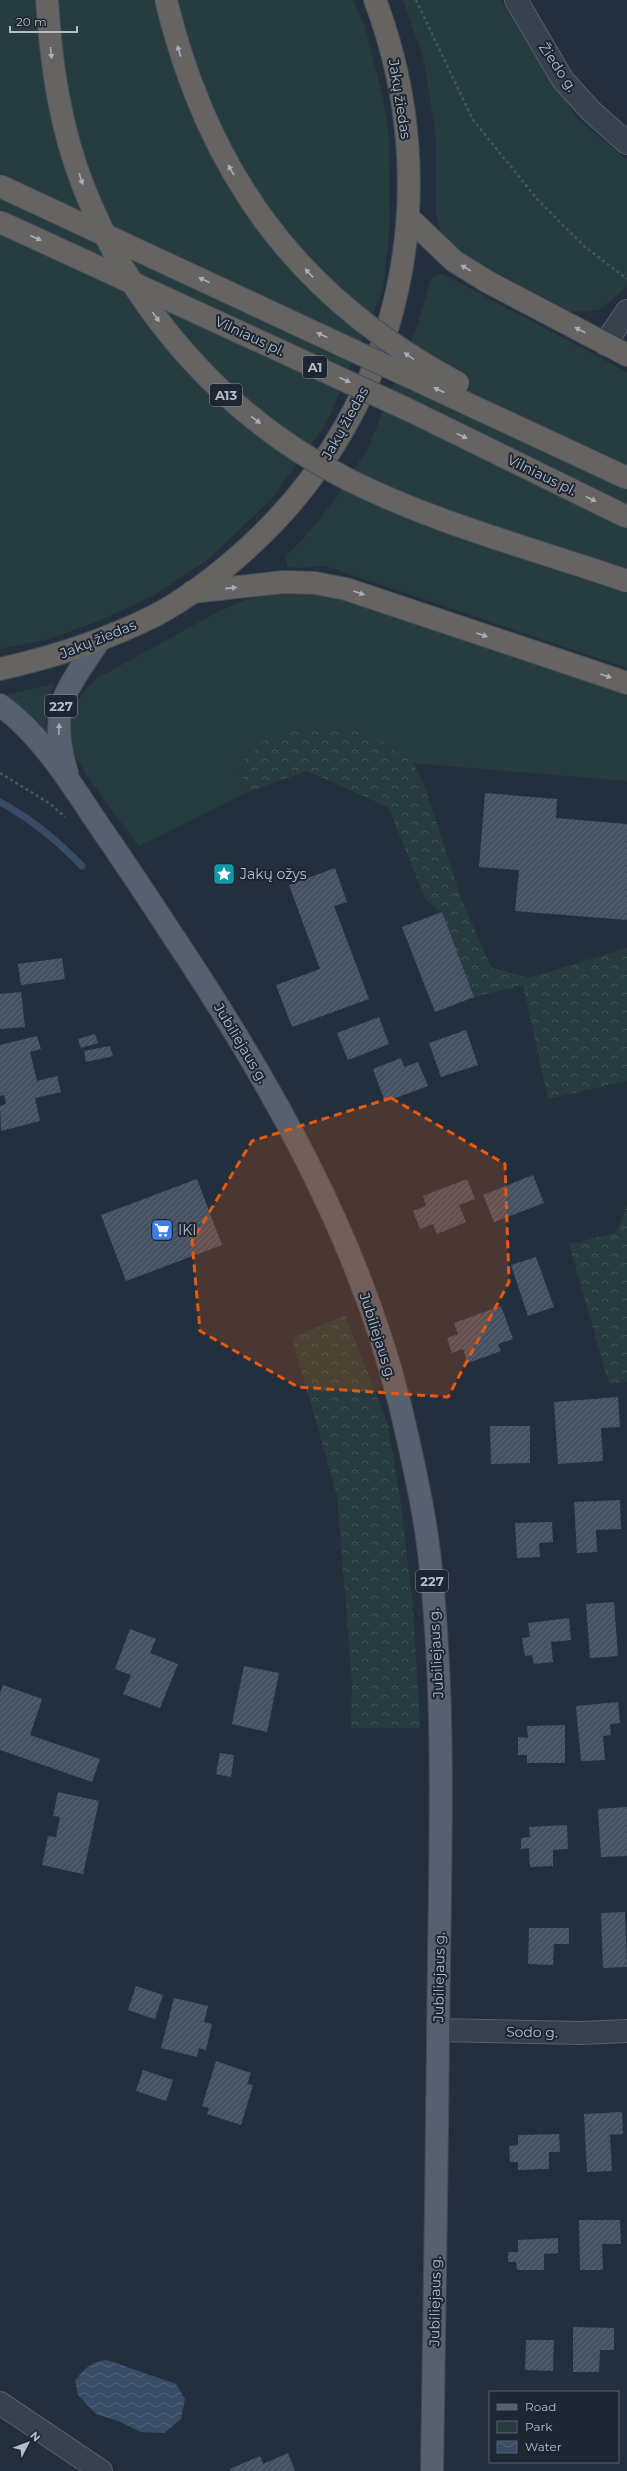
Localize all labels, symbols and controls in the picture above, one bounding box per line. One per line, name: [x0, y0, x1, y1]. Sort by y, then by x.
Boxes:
scale bar: [10, 8, 77, 34]
text: 20 m: [16, 14, 47, 29]
street label: Žiedo g.: [535, 39, 581, 95]
one-way arrow: [176, 45, 182, 57]
one-way arrow: [48, 47, 55, 59]
street label: Jakų žiedas: [385, 57, 415, 140]
one-way arrow: [228, 164, 235, 176]
one-way arrow: [78, 173, 84, 185]
one-way arrow: [30, 235, 41, 241]
one-way arrow: [460, 265, 472, 272]
one-way arrow: [304, 268, 314, 278]
one-way arrow: [198, 277, 209, 283]
one-way arrow: [152, 312, 160, 323]
street label: Vilniaus pl.: [212, 312, 288, 360]
one-way arrow: [574, 327, 586, 333]
one-way arrow: [316, 332, 327, 338]
one-way arrow: [404, 352, 414, 360]
road number: A1: [303, 356, 327, 378]
one-way arrow: [339, 377, 350, 383]
street label: Jakų žiedas: [317, 383, 372, 463]
road number: A13: [210, 384, 242, 406]
one-way arrow: [434, 387, 445, 393]
one-way arrow: [251, 416, 262, 424]
one-way arrow: [456, 433, 468, 439]
street label: Vilniaus pl.: [504, 451, 580, 499]
one-way arrow: [586, 496, 597, 502]
one-way arrow: [225, 585, 237, 591]
one-way arrow: [354, 590, 366, 596]
street label: Jakų žiedas: [56, 616, 139, 663]
one-way arrow: [477, 632, 489, 638]
one-way arrow: [600, 673, 612, 679]
road number: 227: [45, 695, 77, 717]
one-way arrow: [55, 723, 62, 735]
place icon: Jakų ožys: [211, 861, 237, 887]
place label: Jakų ožys: [239, 865, 307, 883]
street label: Jubiliejaus g.: [210, 999, 272, 1086]
supermarket icon: IKI: [149, 1217, 175, 1243]
place label: IKI: [178, 1221, 196, 1239]
street label: Jubiliejaus g.: [355, 1289, 400, 1382]
road number: 227: [416, 1570, 448, 1592]
street label: Jubiliejaus g.: [425, 1607, 447, 1699]
street label: Jubiliejaus g.: [429, 1932, 449, 2023]
street label: Sodo g.: [506, 2023, 558, 2041]
street label: Jubiliejaus g.: [425, 2256, 445, 2347]
legend: [489, 2391, 619, 2463]
text: Road: [525, 2399, 556, 2414]
text: Park: [525, 2419, 553, 2434]
north arrow: [8, 2423, 48, 2463]
text: N: [27, 2428, 44, 2444]
text: Water: [525, 2439, 562, 2454]

